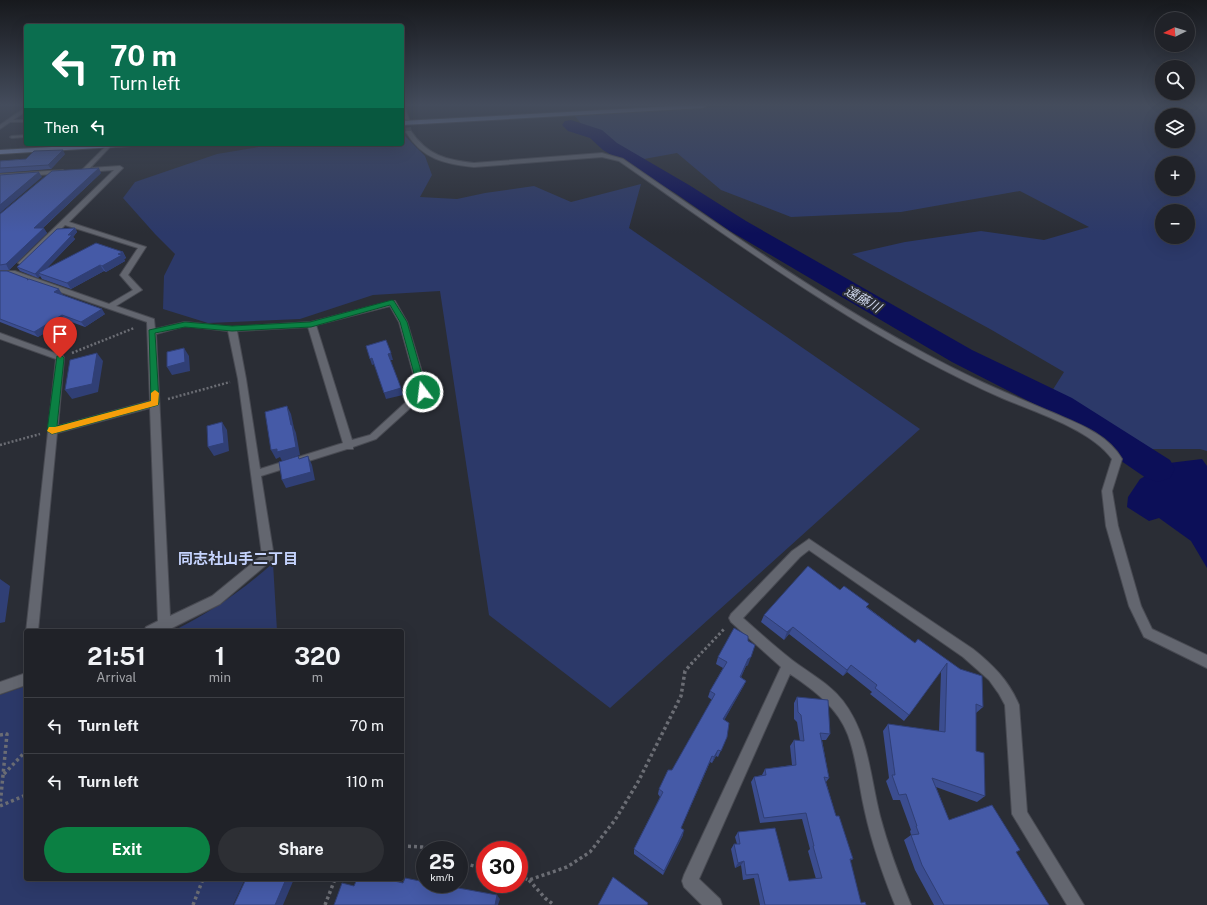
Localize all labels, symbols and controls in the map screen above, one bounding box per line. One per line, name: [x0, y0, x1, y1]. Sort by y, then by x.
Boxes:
north arrow: [1155, 12, 1195, 52]
map controls: [1155, 12, 1195, 244]
text: 70 m: [110, 39, 177, 72]
icon: left: [44, 40, 96, 92]
button: search: [1155, 60, 1195, 100]
text: Turn left: [110, 73, 180, 94]
button: layers: [1155, 108, 1195, 148]
icon: left: [87, 116, 109, 138]
text: Then: [44, 119, 79, 136]
button: +: [1155, 156, 1195, 196]
button: −: [1155, 204, 1195, 244]
water label: 遠藤川: [842, 283, 885, 316]
pin: [43, 317, 77, 358]
icon: arrive: [49, 323, 71, 345]
position arrow: [402, 371, 444, 413]
district label: 同志社山手二丁目: [178, 550, 298, 567]
text: 21:51: [87, 642, 146, 670]
text: 1: [215, 642, 225, 670]
text: 320: [294, 642, 341, 670]
text: Arrival: [96, 670, 137, 685]
text: min: [209, 670, 231, 685]
text: m: [312, 670, 323, 685]
icon: left: [44, 715, 66, 737]
text: Turn left: [78, 717, 139, 734]
text: 70 m: [349, 717, 384, 734]
icon: left: [44, 771, 66, 793]
text: Turn left: [78, 773, 139, 790]
text: 110 m: [346, 773, 384, 790]
button: Exit: [44, 827, 210, 873]
button: Share: [218, 827, 384, 873]
speed limit sign: 30: [476, 841, 528, 893]
text: 25: [429, 850, 455, 874]
text: km/h: [430, 871, 454, 883]

